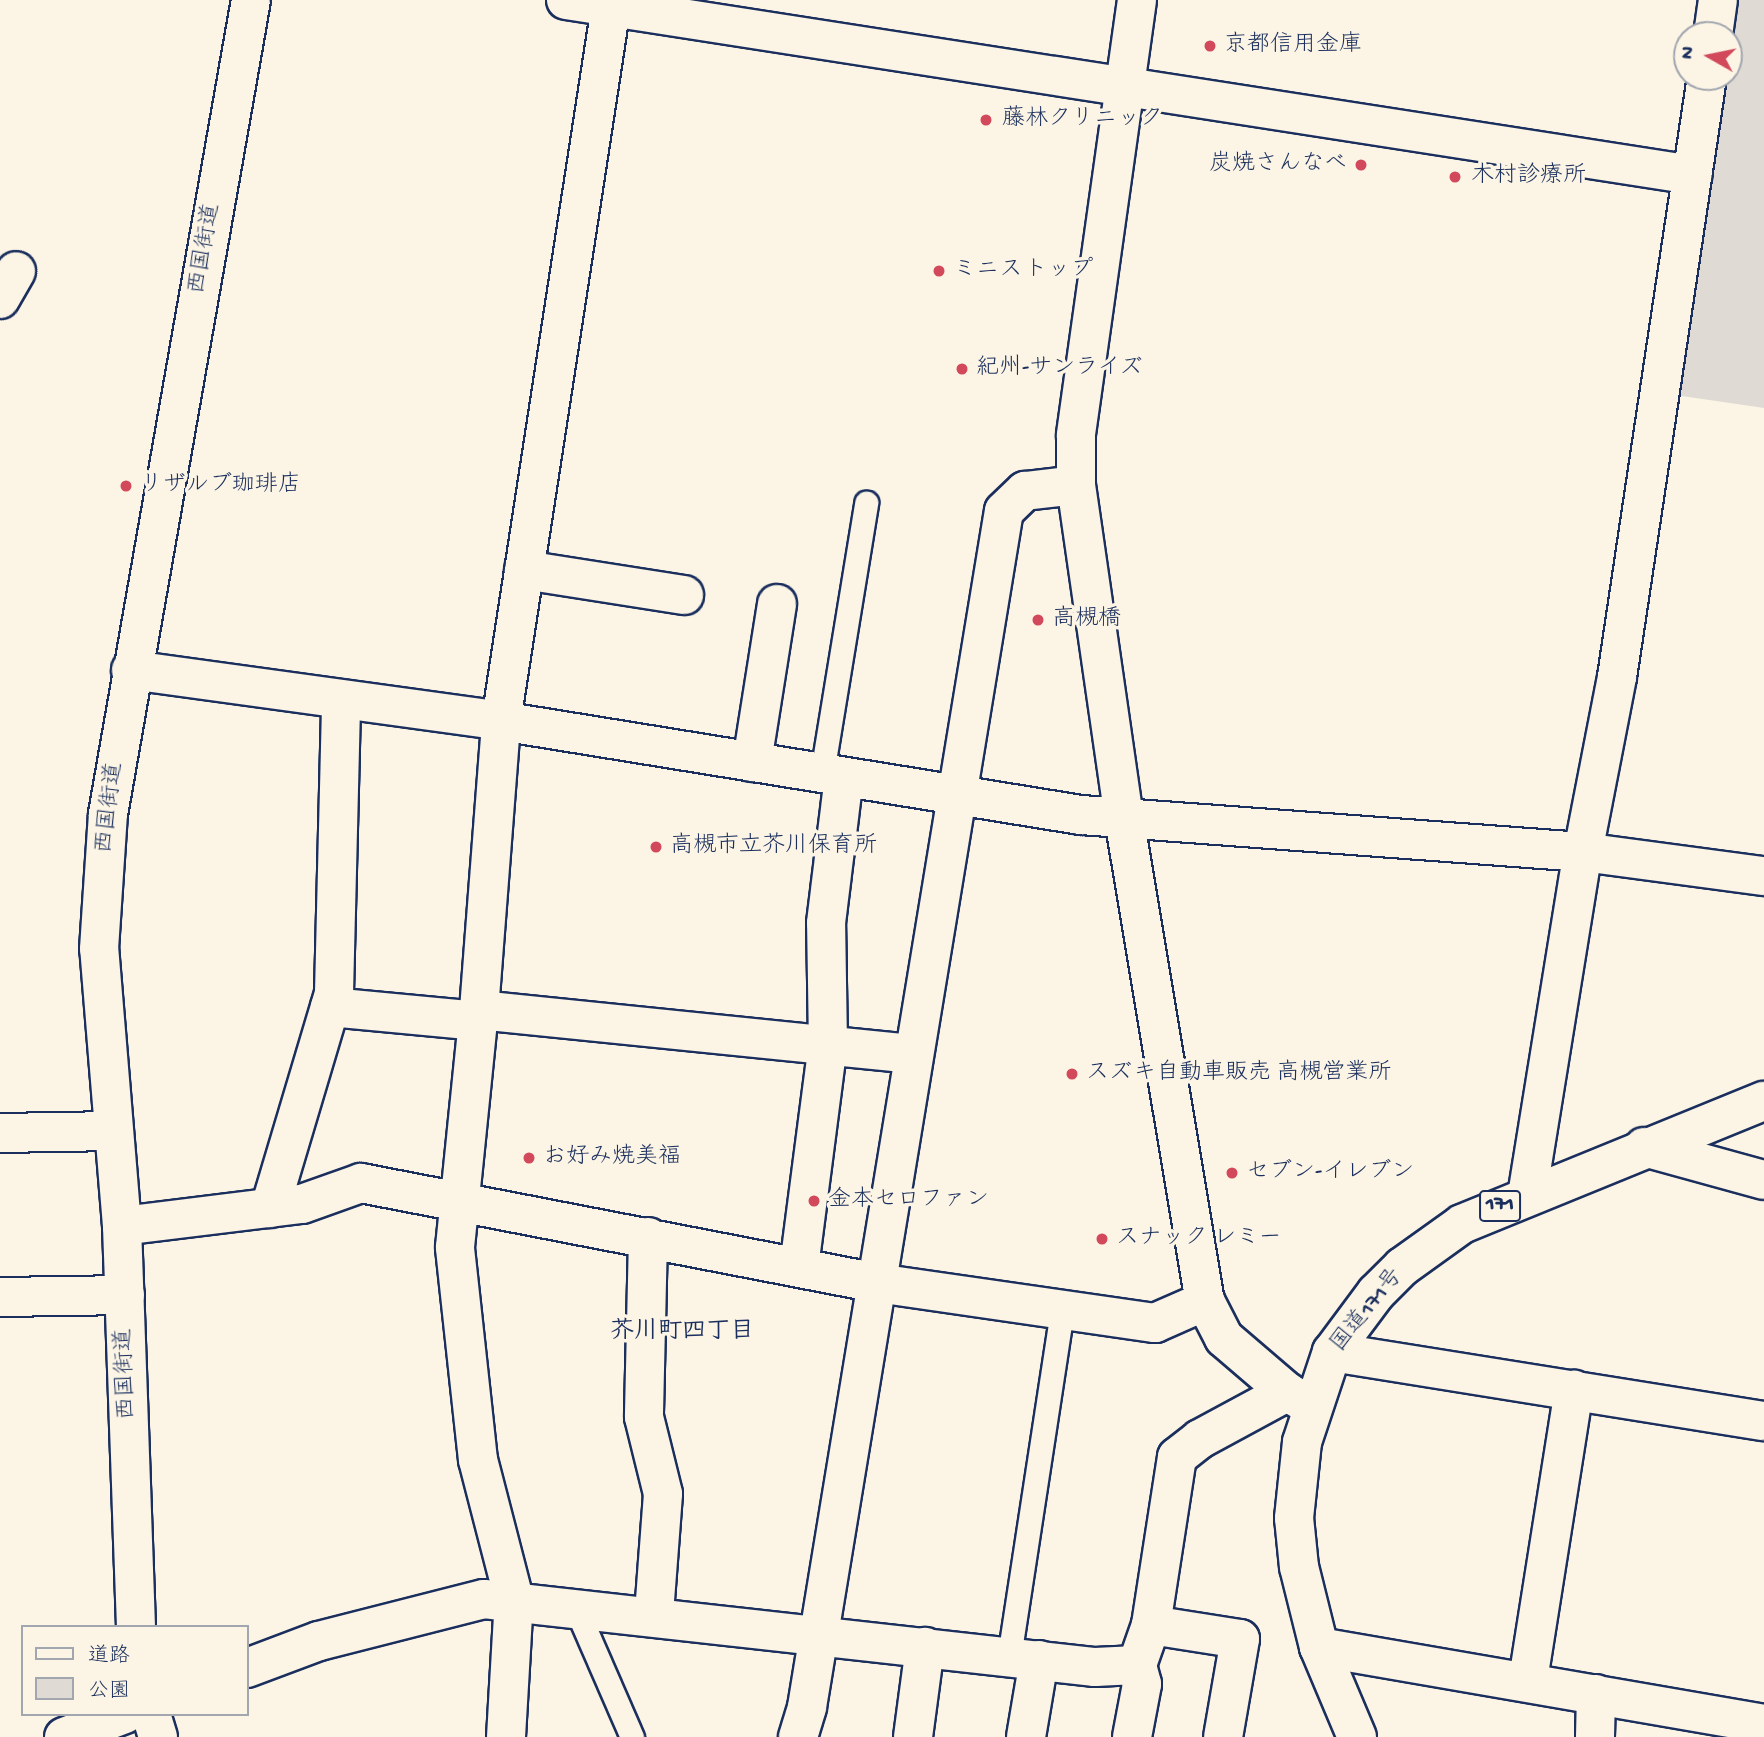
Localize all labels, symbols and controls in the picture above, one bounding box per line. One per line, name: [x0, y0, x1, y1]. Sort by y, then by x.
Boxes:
north arrow: [1673, 21, 1743, 91]
place label: 京都信用金庫: [1224, 32, 1362, 60]
marker: 京都信用金庫: [1202, 38, 1218, 54]
text: N: [1676, 45, 1701, 61]
place label: 藤林クリニック: [1002, 106, 1163, 134]
marker: 藤林クリニック: [976, 110, 996, 130]
place label: 炭焼さんなべ: [1209, 151, 1347, 179]
marker: 炭焼さんなべ: [1353, 157, 1369, 173]
place label: 木村診療所: [1471, 163, 1586, 191]
marker: 木村診療所: [1445, 167, 1465, 187]
street label: 西国街道: [184, 201, 228, 297]
place label: ミニストップ: [953, 257, 1091, 285]
marker: ミニストップ: [931, 263, 947, 279]
place label: 紀州-サンライズ: [976, 355, 1144, 383]
marker: 紀州-サンライズ: [954, 361, 970, 377]
place label: リザルブ珈琲店: [140, 472, 301, 500]
marker: リザルブ珈琲店: [118, 478, 134, 494]
place label: 高槻橋: [1052, 606, 1121, 634]
marker: 高槻橋: [1030, 612, 1046, 628]
street label: 西国街道: [92, 761, 130, 855]
place label: 高槻市立芥川保育所: [670, 833, 877, 861]
marker: 高槻市立芥川保育所: [648, 839, 664, 855]
place label: スズキ自動車販売 高槻営業所: [1086, 1060, 1390, 1088]
marker: スズキ自動車販売 高槻営業所: [1064, 1066, 1080, 1082]
place label: お好み焼美福: [543, 1144, 681, 1172]
marker: お好み焼美福: [521, 1150, 537, 1166]
place label: セブン-イレブン: [1246, 1159, 1414, 1187]
marker: セブン-イレブン: [1224, 1165, 1240, 1181]
place label: 金本セロファン: [828, 1187, 989, 1215]
road number: 171: [1479, 1188, 1521, 1224]
marker: 金本セロファン: [806, 1193, 822, 1209]
place label: スナック レミー: [1116, 1225, 1282, 1253]
marker: スナック レミー: [1094, 1231, 1110, 1247]
street label: 国道171号: [1326, 1264, 1410, 1358]
district label: 芥川町四丁目: [610, 1319, 754, 1347]
street label: 西国街道: [112, 1328, 142, 1420]
legend: [21, 1625, 248, 1716]
text: 道路: [88, 1645, 130, 1670]
text: 公園: [88, 1680, 130, 1705]

